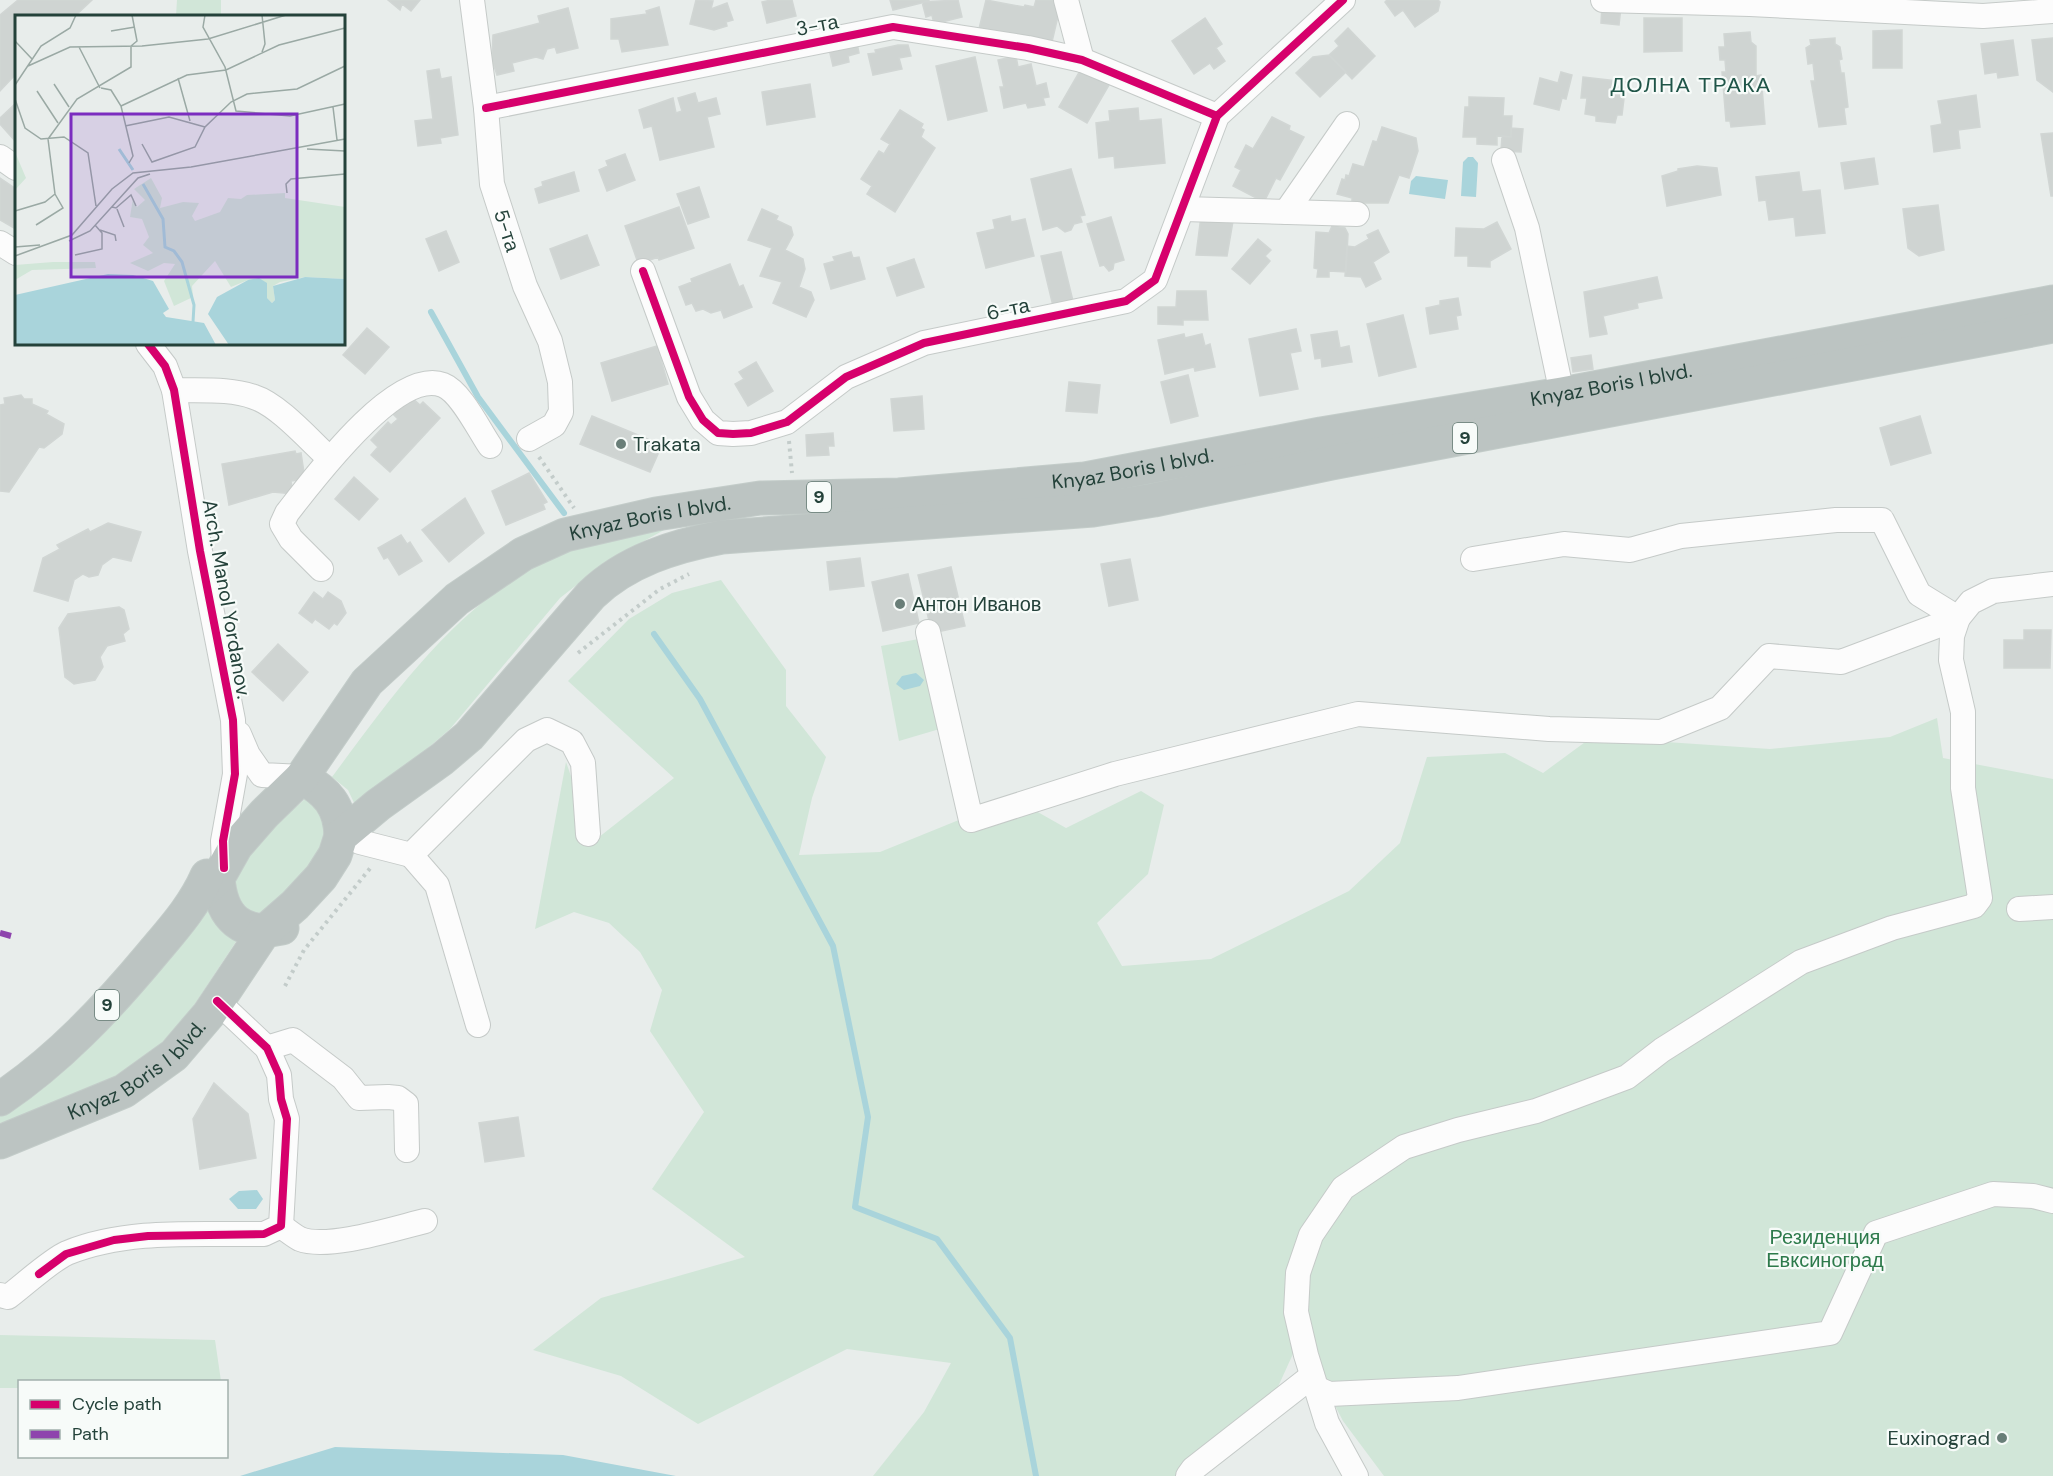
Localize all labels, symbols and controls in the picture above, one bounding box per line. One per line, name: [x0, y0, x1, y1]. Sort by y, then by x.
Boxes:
street label: 3-та: [794, 8, 841, 42]
inset map: [15, 15, 345, 345]
district label: ДОЛНА ТРАКА: [1610, 71, 1772, 99]
street label: 5-та: [488, 206, 526, 256]
street label: 6-та: [984, 292, 1033, 326]
street label: Knyaz Boris I blvd.: [1528, 357, 1694, 412]
road number: 9: [1453, 423, 1477, 453]
place label: Trakata: [633, 431, 701, 457]
marker: Trakata: [614, 437, 628, 451]
street label: Knyaz Boris I blvd.: [1050, 442, 1215, 495]
road number: 9: [807, 482, 831, 512]
street label: Knyaz Boris I blvd.: [567, 490, 732, 547]
street label: Arch. Manol Yordanov.: [197, 497, 257, 701]
place label: Антон Иванов: [912, 591, 1042, 617]
marker: Антон Иванов: [893, 597, 907, 611]
road number: 9: [95, 990, 119, 1020]
street label: Knyaz Boris I blvd.: [64, 1014, 211, 1126]
park label: Резиденция Евксиноград: [1766, 1224, 1884, 1273]
legend: [18, 1380, 228, 1458]
text: Cycle path: [72, 1392, 162, 1416]
text: Path: [72, 1422, 109, 1446]
place label: Euxinograd: [1888, 1425, 1990, 1451]
marker: Euxinograd: [1995, 1431, 2009, 1445]

